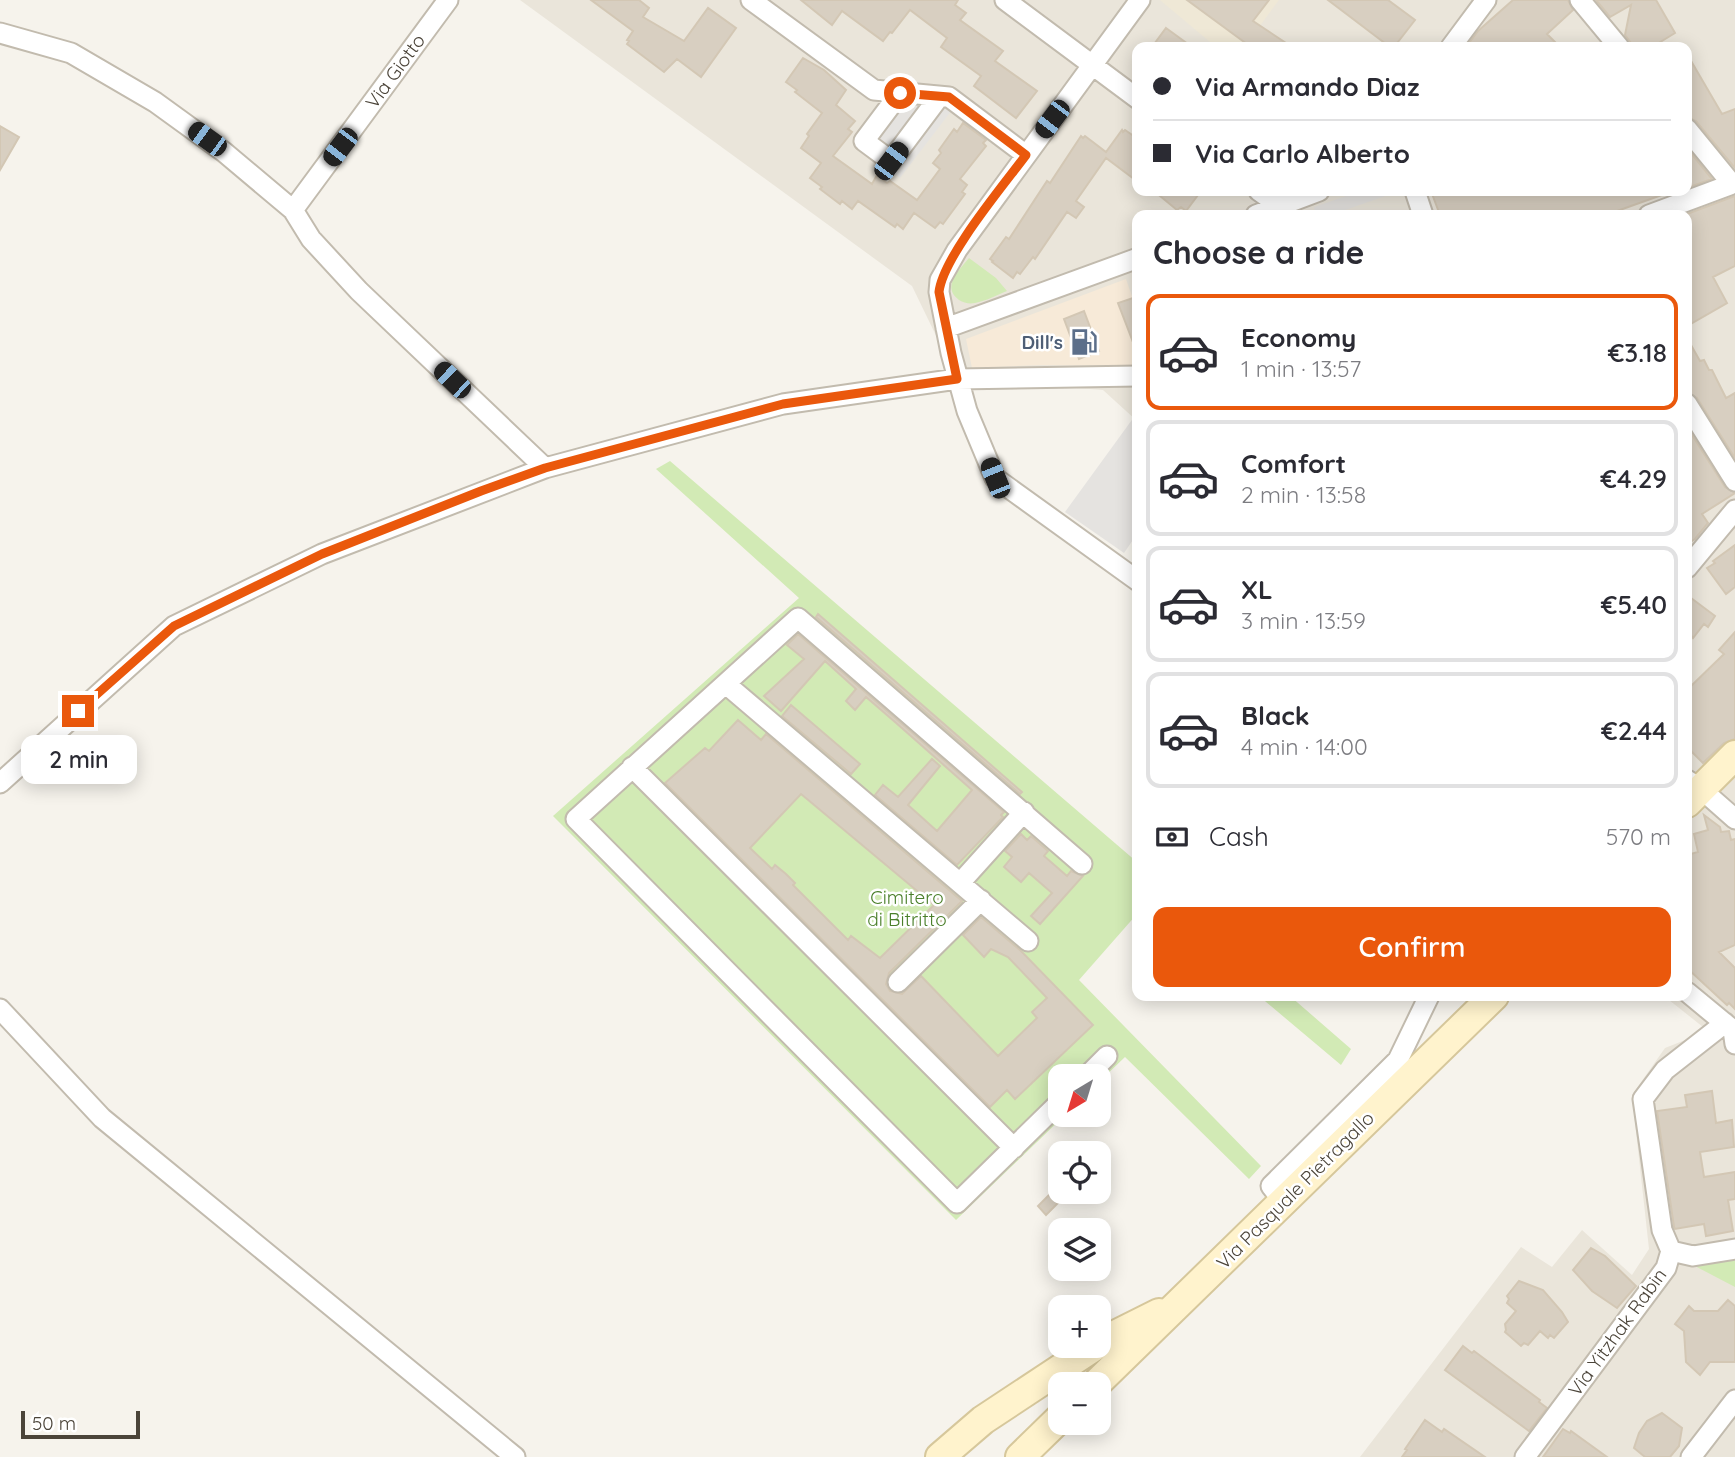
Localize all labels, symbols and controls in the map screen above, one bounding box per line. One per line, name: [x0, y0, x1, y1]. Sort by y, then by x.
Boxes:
street label: Via Giotto: [360, 29, 430, 113]
text: Via Armando Diaz: [1195, 70, 1420, 103]
route start: [884, 77, 916, 109]
car: [1031, 96, 1074, 142]
car: [184, 118, 231, 160]
car: [319, 124, 362, 170]
text: Via Carlo Alberto: [1195, 137, 1410, 170]
car: [870, 138, 913, 184]
text: Choose a ride: [1153, 232, 1365, 272]
icon: car: [1157, 321, 1220, 384]
text: Economy: [1241, 321, 1356, 354]
fuel station icon: Dill's: [1069, 327, 1099, 357]
place label: Dill's: [1021, 330, 1063, 354]
text: €3.18: [1608, 336, 1667, 369]
text: 1 min · 13:57: [1241, 354, 1361, 383]
car: [430, 358, 475, 402]
icon: car: [1157, 447, 1220, 510]
text: Comfort: [1241, 447, 1346, 480]
car: [978, 455, 1013, 501]
text: €4.29: [1600, 462, 1667, 495]
text: 2 min · 13:58: [1241, 480, 1366, 509]
icon: car: [1157, 573, 1220, 636]
text: XL: [1241, 573, 1273, 606]
text: €5.40: [1601, 588, 1667, 621]
text: 3 min · 13:59: [1241, 606, 1366, 635]
route end: [62, 695, 94, 727]
icon: car: [1157, 699, 1220, 762]
text: Black: [1241, 699, 1310, 732]
text: €2.44: [1601, 714, 1667, 747]
text: 4 min · 14:00: [1241, 732, 1368, 761]
callout: 2 min: [20, 736, 136, 784]
text: 2 min: [49, 745, 109, 774]
icon: cash: [1153, 818, 1191, 856]
text: Cash: [1209, 820, 1269, 853]
text: 570 m: [1606, 822, 1671, 851]
park label: Cimitero di Bitritto: [867, 885, 947, 931]
button: Confirm: [1153, 907, 1671, 987]
north arrow: [1048, 1064, 1111, 1127]
map controls: [1048, 1064, 1111, 1435]
street label: Via Pasquale Pietragallo: [1211, 1106, 1379, 1274]
button: locate: [1048, 1141, 1111, 1204]
button: layers: [1048, 1218, 1111, 1281]
street label: Via Yitzhak Rabin: [1563, 1263, 1671, 1401]
button: +: [1048, 1295, 1111, 1358]
button: −: [1048, 1372, 1111, 1435]
scale bar: [21, 1408, 140, 1440]
text: 50 m: [32, 1411, 76, 1435]

